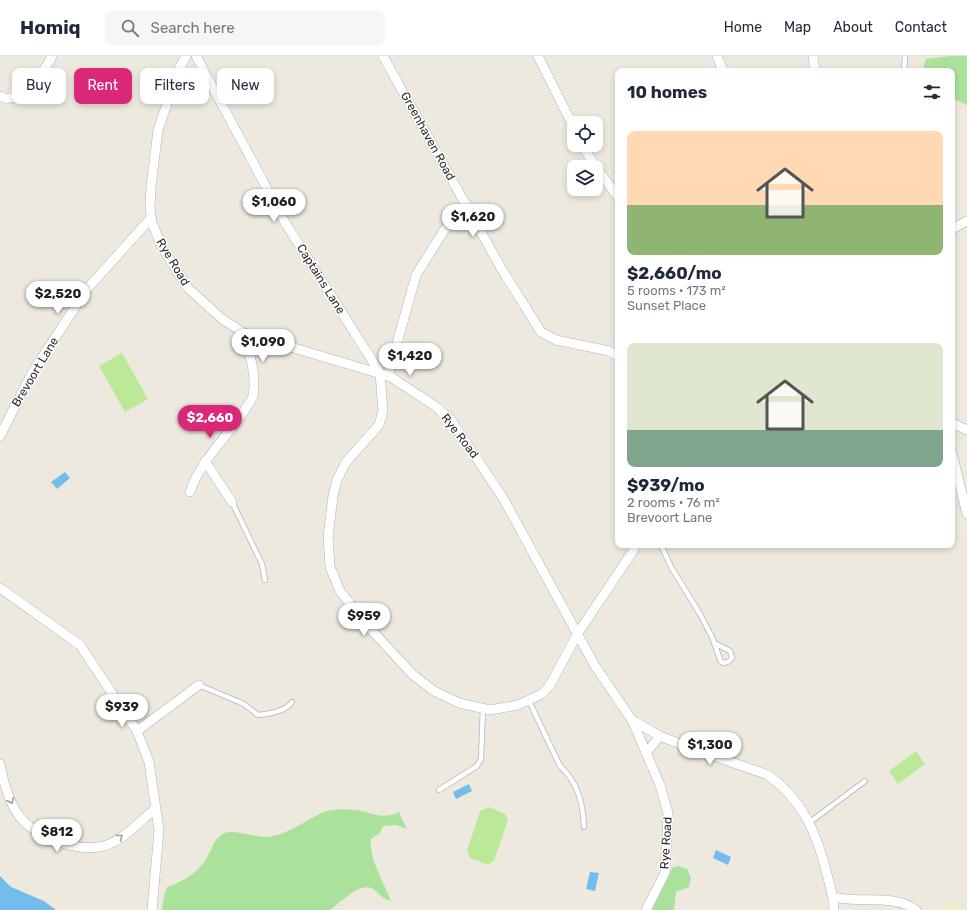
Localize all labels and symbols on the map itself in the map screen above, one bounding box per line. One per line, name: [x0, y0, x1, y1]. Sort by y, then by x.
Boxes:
street label: Greenhaven Road: [398, 89, 458, 183]
pin: $1,060: [241, 189, 307, 223]
pin: $1,620: [440, 204, 506, 238]
street label: Rye Road: [154, 236, 192, 288]
street label: Captains Lane: [294, 242, 348, 317]
pin: $2,520: [25, 281, 91, 315]
pin: $1,090: [230, 329, 296, 363]
street label: Brevoort Lane: [9, 334, 61, 409]
pin: $1,420: [377, 343, 443, 377]
pin: $2,660: [177, 405, 243, 439]
street label: Rye Road: [438, 411, 482, 461]
pin: $959: [340, 603, 388, 637]
pin: $939: [98, 694, 146, 728]
pin: $1,300: [677, 732, 743, 766]
one-way arrow: [6, 796, 14, 804]
street label: Rye Road: [657, 816, 675, 870]
pin: $812: [33, 819, 81, 853]
one-way arrow: [116, 834, 123, 841]

